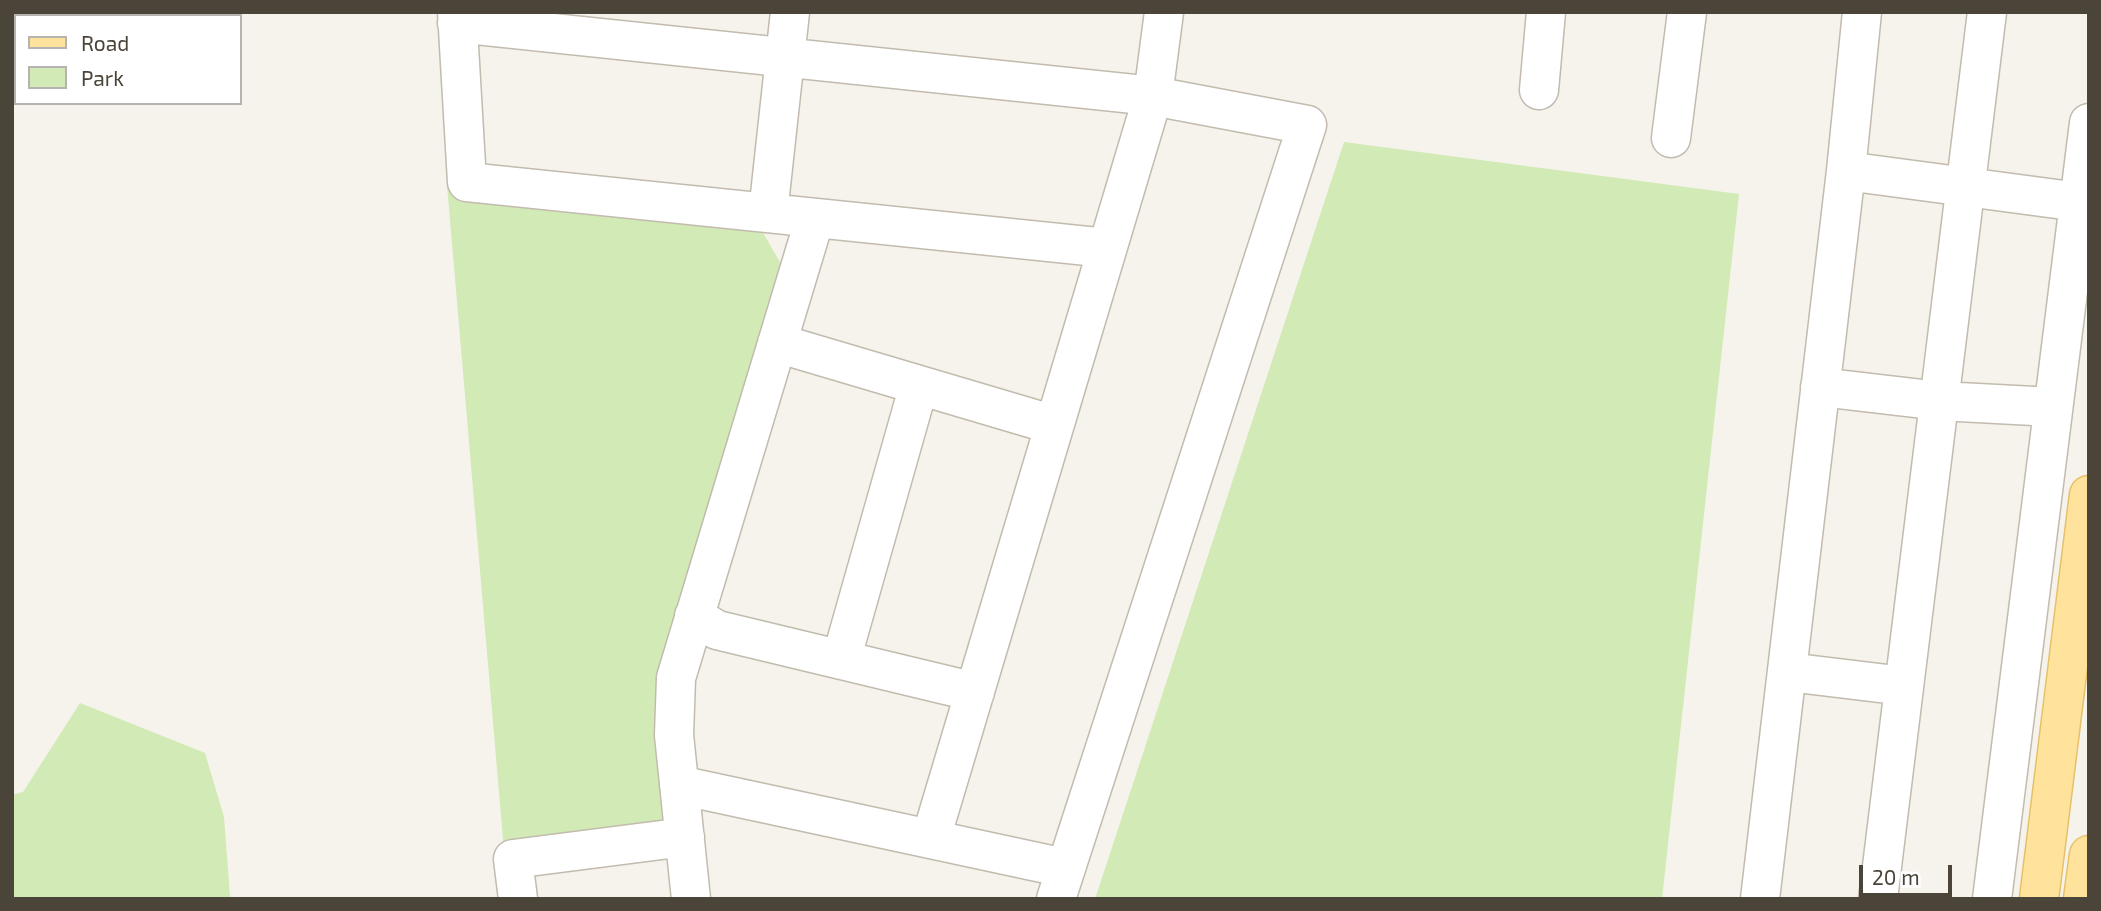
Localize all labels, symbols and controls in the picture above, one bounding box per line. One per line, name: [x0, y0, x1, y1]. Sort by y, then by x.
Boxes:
legend: [14, 14, 242, 105]
text: Road: [81, 30, 129, 55]
text: Park: [81, 65, 124, 90]
scale bar: [1863, 852, 1956, 896]
text: 20 m: [1872, 864, 1920, 889]

